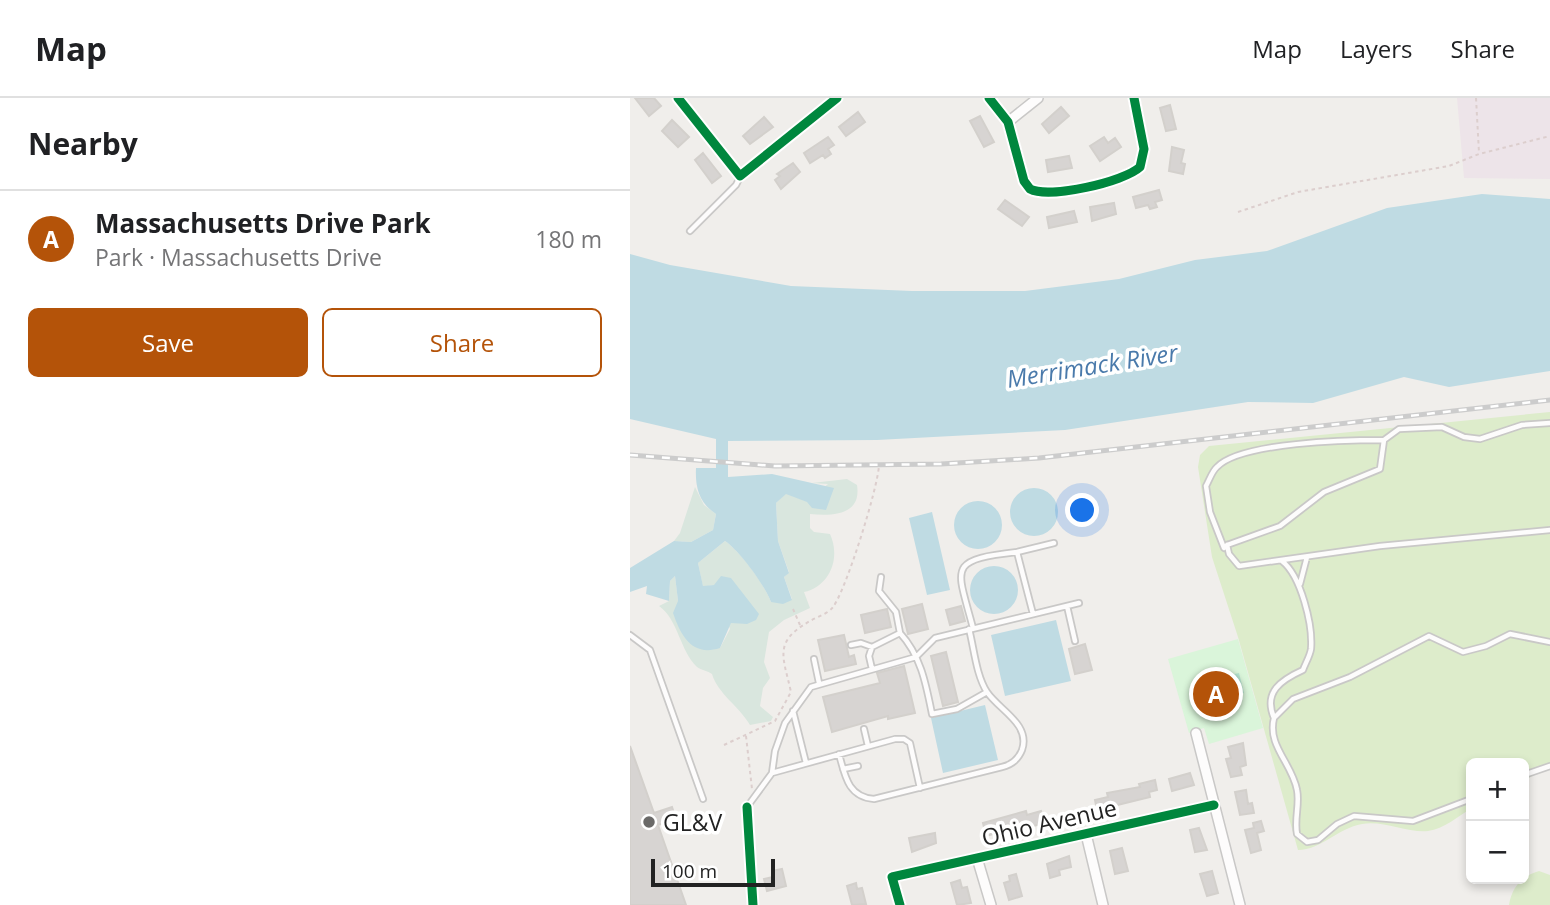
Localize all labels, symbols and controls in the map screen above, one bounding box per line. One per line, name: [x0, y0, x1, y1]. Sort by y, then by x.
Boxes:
text: Map: [35, 26, 107, 71]
text: Map: [1252, 32, 1302, 65]
text: Layers: [1340, 32, 1413, 65]
text: Share: [1451, 32, 1515, 65]
text: Nearby: [28, 123, 138, 164]
text: Massachusetts Drive Park: [95, 205, 431, 241]
text: A: [43, 223, 59, 255]
text: 180 m: [535, 223, 602, 255]
text: Park · Massachusetts Drive: [95, 241, 382, 273]
button: Save: [28, 308, 308, 377]
button: Share: [322, 308, 602, 377]
water label: Merrimack River: [1004, 335, 1181, 395]
your location: [1065, 493, 1099, 527]
pin: A: [1193, 668, 1239, 720]
map controls: [1466, 758, 1529, 884]
button: +: [1466, 758, 1529, 821]
street label: Ohio Avenue: [978, 791, 1120, 853]
place label: GL&V: [663, 806, 722, 838]
marker: GL&V: [641, 814, 657, 830]
button: −: [1466, 821, 1529, 884]
scale bar: [651, 856, 775, 888]
text: 100 m: [662, 858, 717, 884]

